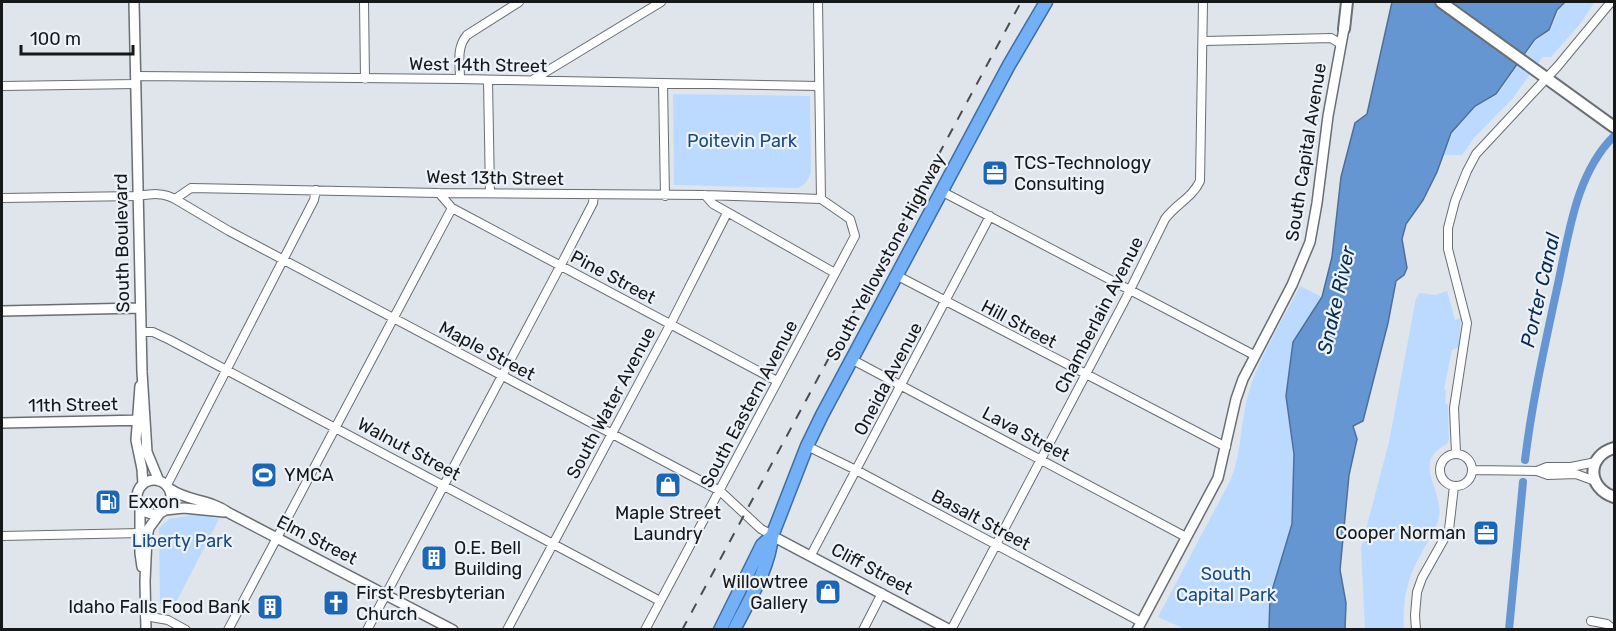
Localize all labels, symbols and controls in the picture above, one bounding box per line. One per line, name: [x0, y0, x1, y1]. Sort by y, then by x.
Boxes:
scale bar: [21, 18, 134, 56]
text: 100 m: [30, 28, 81, 50]
street label: West 14th Street: [409, 53, 547, 77]
street label: South Capital Avenue: [1281, 61, 1331, 243]
park label: Poitevin Park: [687, 130, 798, 152]
street label: South Yellowstone Highway: [822, 149, 950, 365]
place label: TCS-Technology Consulting: [1014, 152, 1151, 195]
office icon: TCS-Technology Consulting: [980, 158, 1010, 188]
street label: West 13th Street: [426, 166, 564, 190]
street label: South Boulevard: [110, 173, 134, 313]
water label: Porter Canal: [1515, 229, 1565, 350]
street label: Chamberlain Avenue: [1050, 233, 1148, 397]
water label: Snake River: [1312, 243, 1360, 356]
street label: Pine Street: [567, 245, 659, 309]
street label: Hill Street: [977, 295, 1061, 353]
street label: Maple Street: [435, 316, 539, 386]
street label: South Eastern Avenue: [695, 316, 803, 492]
street label: Oneida Avenue: [849, 319, 927, 439]
street label: South Water Avenue: [562, 323, 660, 483]
street label: 11th Street: [28, 393, 118, 417]
street label: Lava Street: [979, 402, 1073, 466]
street label: Walnut Street: [354, 413, 464, 485]
sports icon: YMCA: [249, 460, 279, 490]
place label: YMCA: [284, 464, 334, 486]
shop icon: Maple Street Laundry: [653, 470, 683, 500]
street label: Basalt Street: [928, 485, 1034, 555]
fuel station icon: Exxon: [93, 487, 123, 517]
place label: Exxon: [128, 491, 179, 513]
place label: Maple Street Laundry: [615, 502, 721, 545]
street label: Elm Street: [273, 510, 361, 570]
office icon: Cooper Norman: [1471, 518, 1501, 548]
place label: Cooper Norman: [1335, 522, 1466, 544]
park label: Liberty Park: [132, 530, 233, 552]
place label: O.E. Bell Building: [454, 537, 522, 580]
street label: Cliff Street: [827, 538, 917, 600]
building icon: O.E. Bell Building: [419, 543, 449, 573]
park label: South Capital Park: [1176, 563, 1277, 606]
place label: Willowtree Gallery: [722, 571, 808, 614]
shop icon: Willowtree Gallery: [813, 577, 843, 607]
place label: First Presbyterian Church: [356, 582, 505, 625]
church icon: First Presbyterian Church: [321, 588, 351, 618]
building icon: Idaho Falls Food Bank: [255, 592, 285, 622]
place label: Idaho Falls Food Bank: [68, 596, 251, 618]

